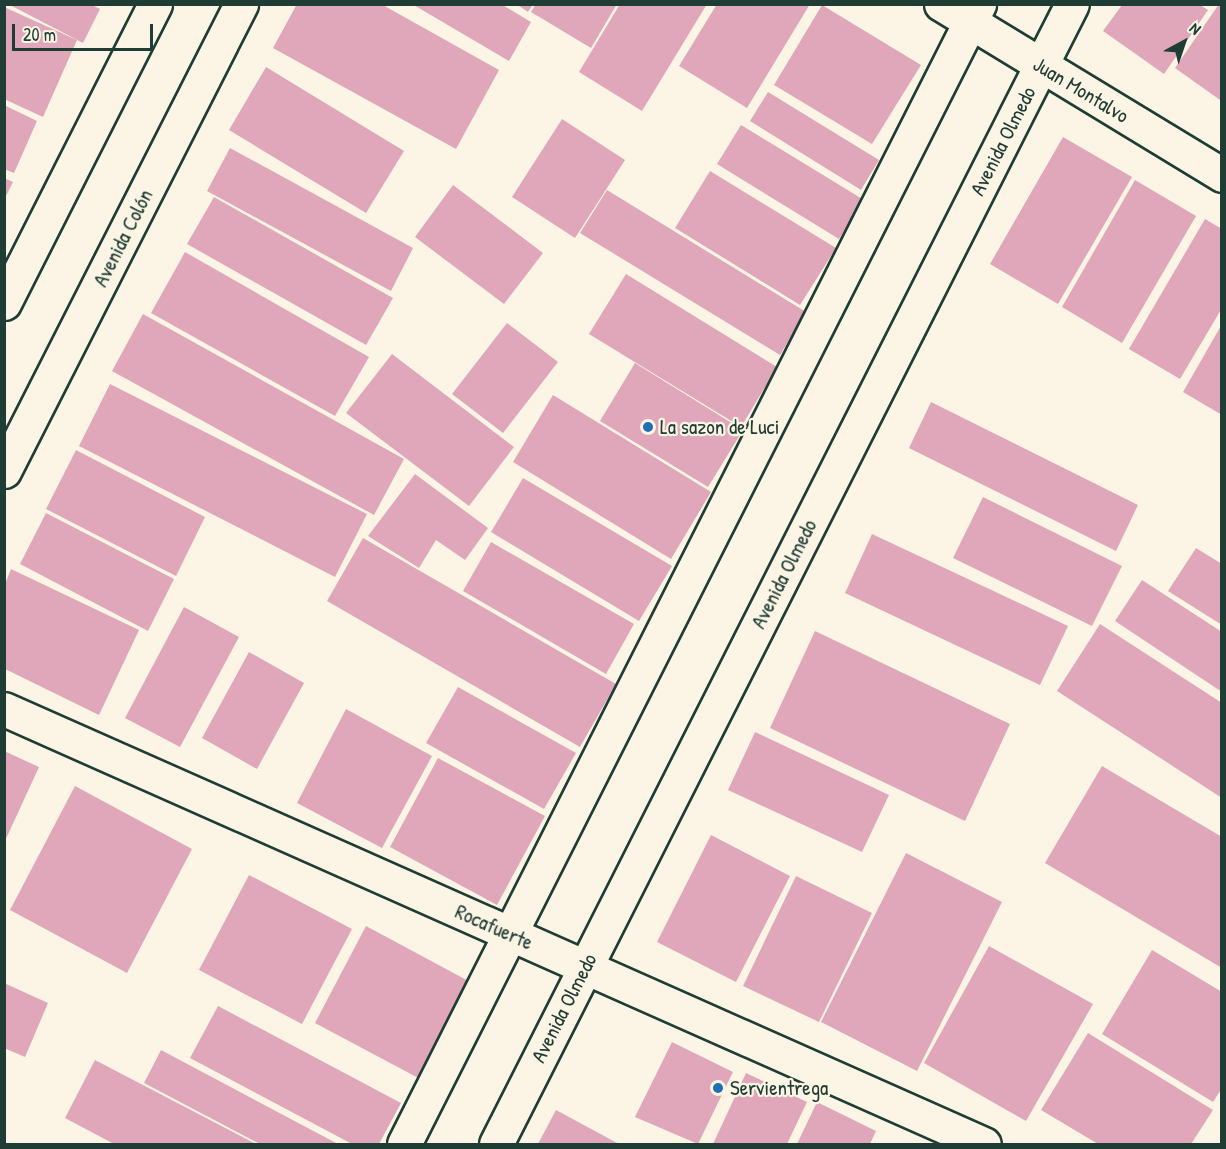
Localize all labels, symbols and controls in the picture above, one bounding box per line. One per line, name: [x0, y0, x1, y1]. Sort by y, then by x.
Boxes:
scale bar: [15, 12, 156, 50]
north arrow: [1154, 12, 1214, 72]
text: N: [1185, 17, 1206, 39]
text: 20 m: [23, 22, 56, 47]
street label: Juan Montalvo: [1029, 52, 1133, 128]
street label: Avenida Olmedo: [965, 82, 1041, 200]
street label: Avenida Colón: [88, 185, 158, 291]
place label: La sazon de Luci: [660, 414, 779, 440]
marker: La sazon de Luci: [641, 420, 655, 434]
street label: Avenida Olmedo: [746, 515, 822, 633]
street label: Rocafuerte: [451, 899, 537, 955]
street label: Avenida Olmedo: [526, 949, 602, 1067]
place label: Servientrega: [730, 1075, 828, 1101]
marker: Servientrega: [711, 1081, 725, 1095]

